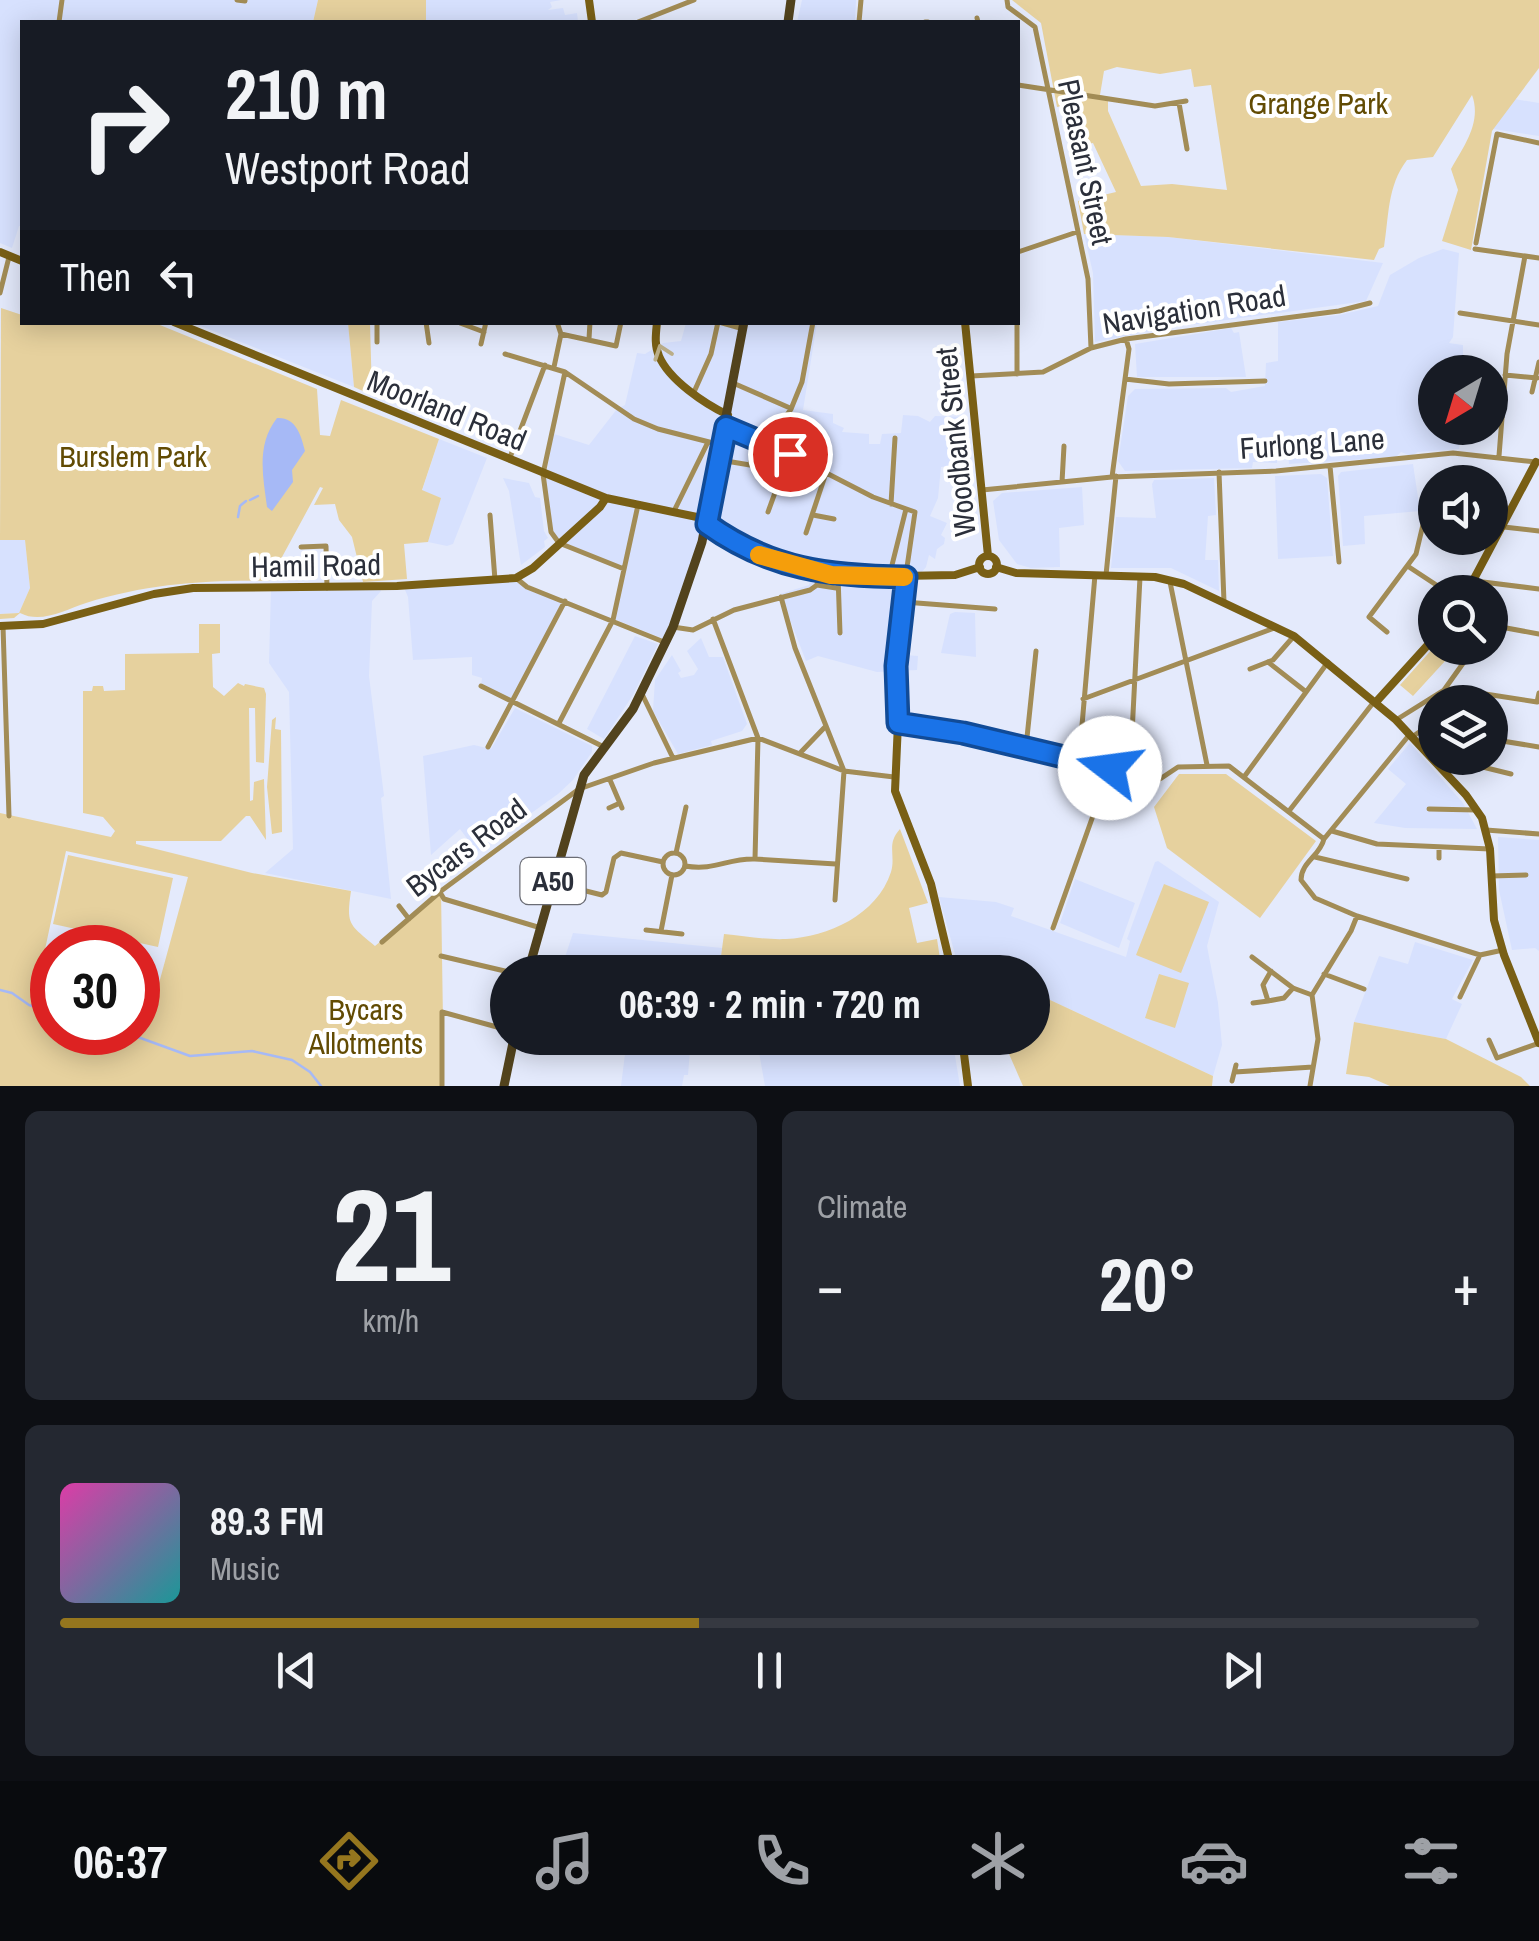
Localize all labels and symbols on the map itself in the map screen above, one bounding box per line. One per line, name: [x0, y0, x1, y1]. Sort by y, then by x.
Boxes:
street label: Pleasant Street: [1049, 76, 1123, 249]
park label: Grange Park: [1248, 83, 1388, 123]
street label: Navigation Road: [1100, 275, 1288, 343]
one-way arrow: [653, 344, 673, 362]
street label: Woodbank Street: [925, 345, 985, 538]
north arrow: [1418, 355, 1508, 445]
street label: Moorland Road: [362, 360, 532, 460]
pin: [748, 412, 833, 497]
street label: Furlong Lane: [1238, 418, 1386, 468]
park label: Burslem Park: [59, 436, 208, 476]
street label: Hamil Road: [251, 544, 381, 586]
position arrow: [1058, 716, 1162, 820]
street label: Bycars Road: [398, 789, 534, 905]
road number: A50: [520, 858, 586, 904]
speed limit sign: 30: [30, 925, 160, 1055]
park label: Bycars Allotments: [308, 989, 423, 1063]

